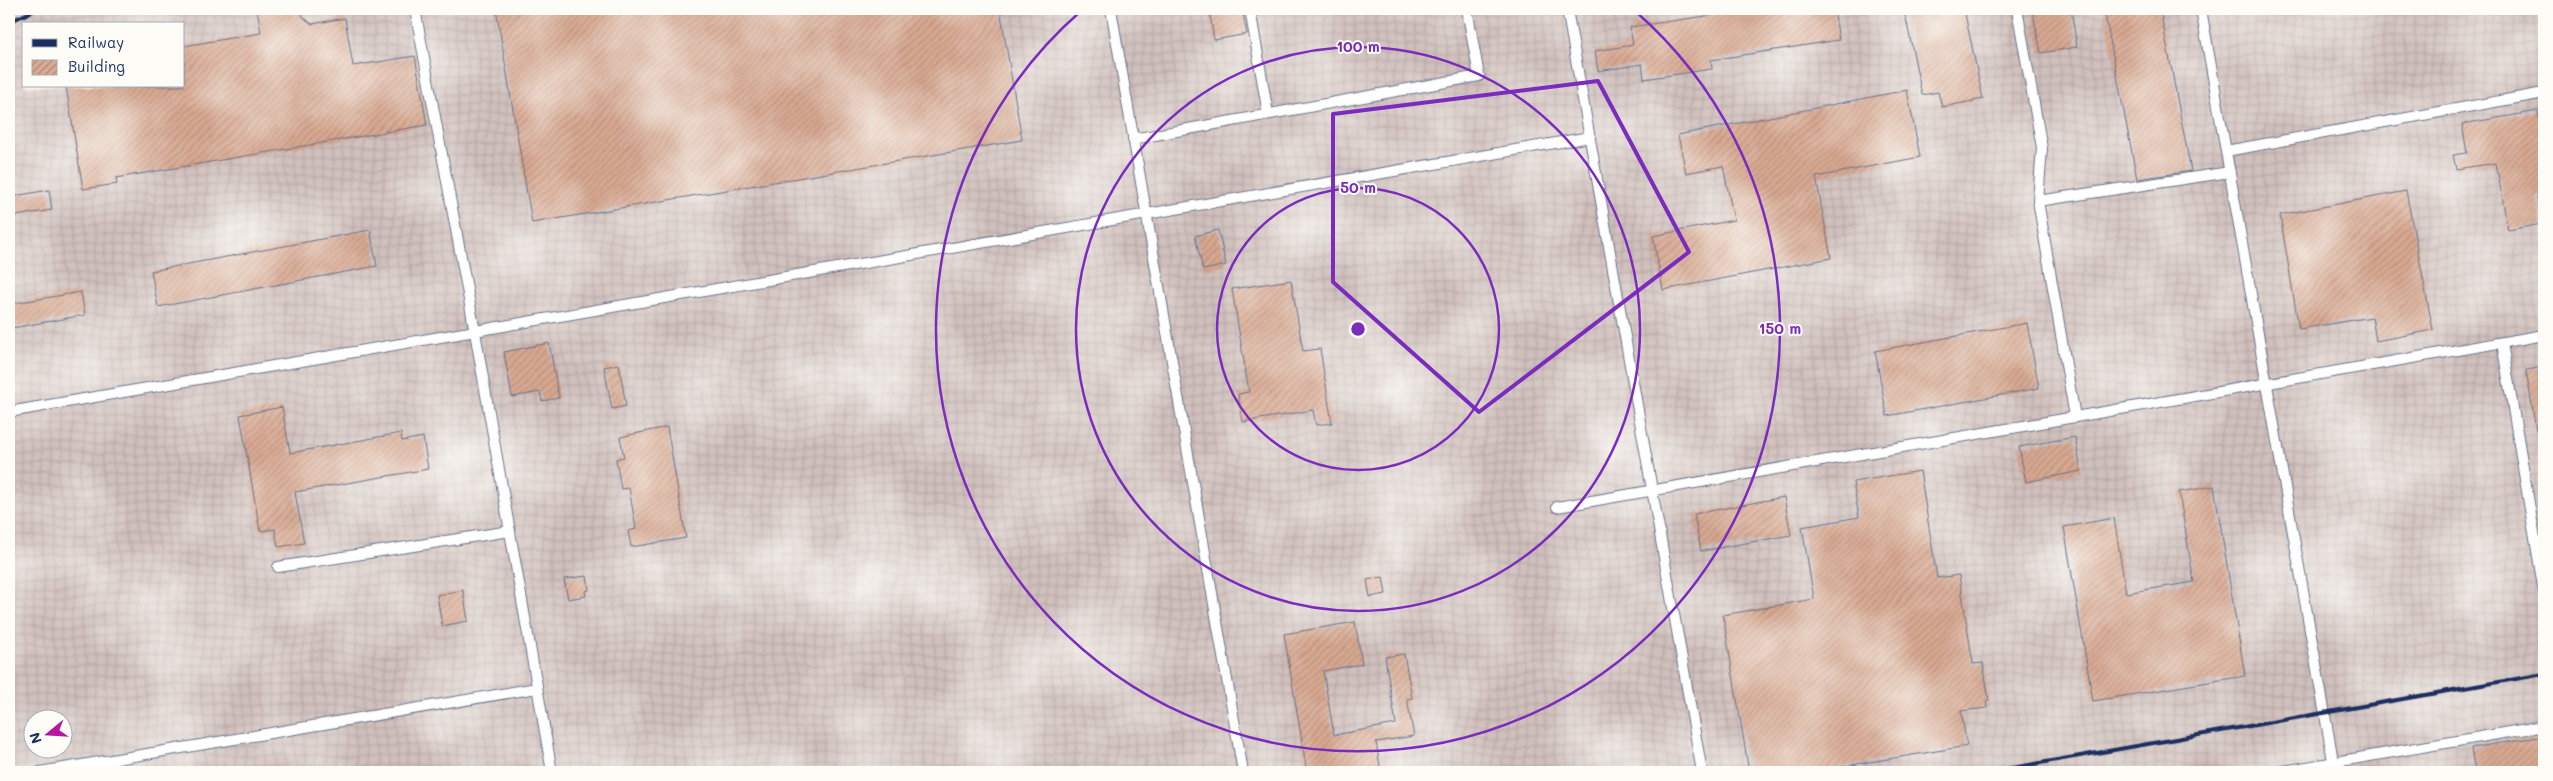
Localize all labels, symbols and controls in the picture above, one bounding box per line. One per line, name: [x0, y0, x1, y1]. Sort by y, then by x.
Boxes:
legend: [22, 22, 185, 88]
text: Railway: [68, 32, 124, 52]
text: 100 m: [1336, 36, 1380, 56]
text: Building: [68, 56, 125, 76]
text: 50 m: [1340, 177, 1376, 197]
text: 150 m: [1759, 318, 1801, 338]
centre of rings: [1349, 320, 1367, 338]
north arrow: [22, 708, 72, 758]
text: N: [24, 730, 46, 746]

